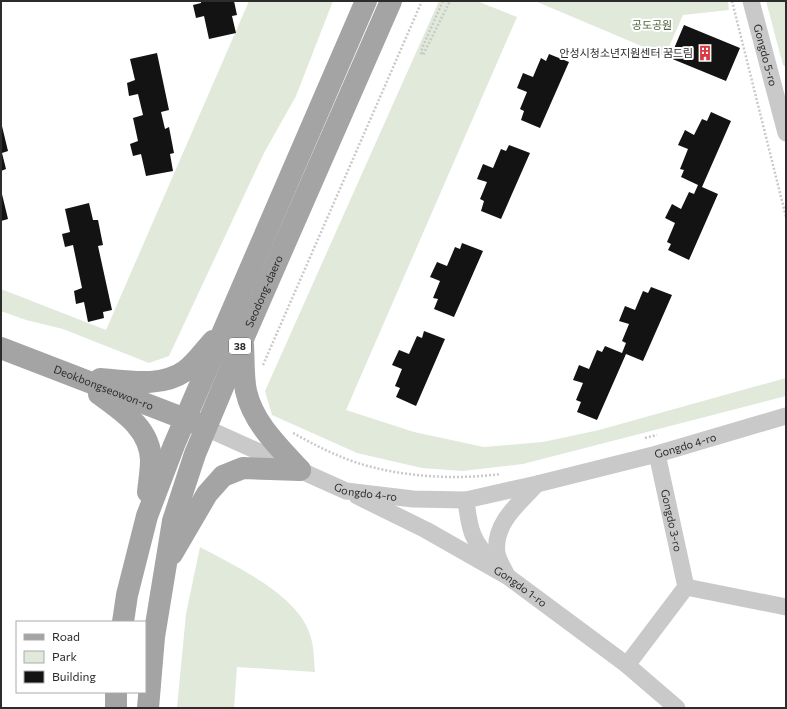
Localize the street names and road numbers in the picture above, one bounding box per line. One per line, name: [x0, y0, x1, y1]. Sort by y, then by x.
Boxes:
street label: Gongdo 5-ro: [751, 23, 780, 88]
street label: Seodong-daero: [242, 253, 285, 329]
road number: 38: [229, 338, 251, 354]
street label: Deokbongseowon-ro: [52, 362, 156, 412]
street label: Gongdo 4-ro: [653, 430, 718, 460]
street label: Gongdo 4-ro: [332, 479, 398, 503]
street label: Gongdo 3-ro: [659, 488, 685, 553]
street label: Gongdo 1-ro: [492, 563, 550, 610]

